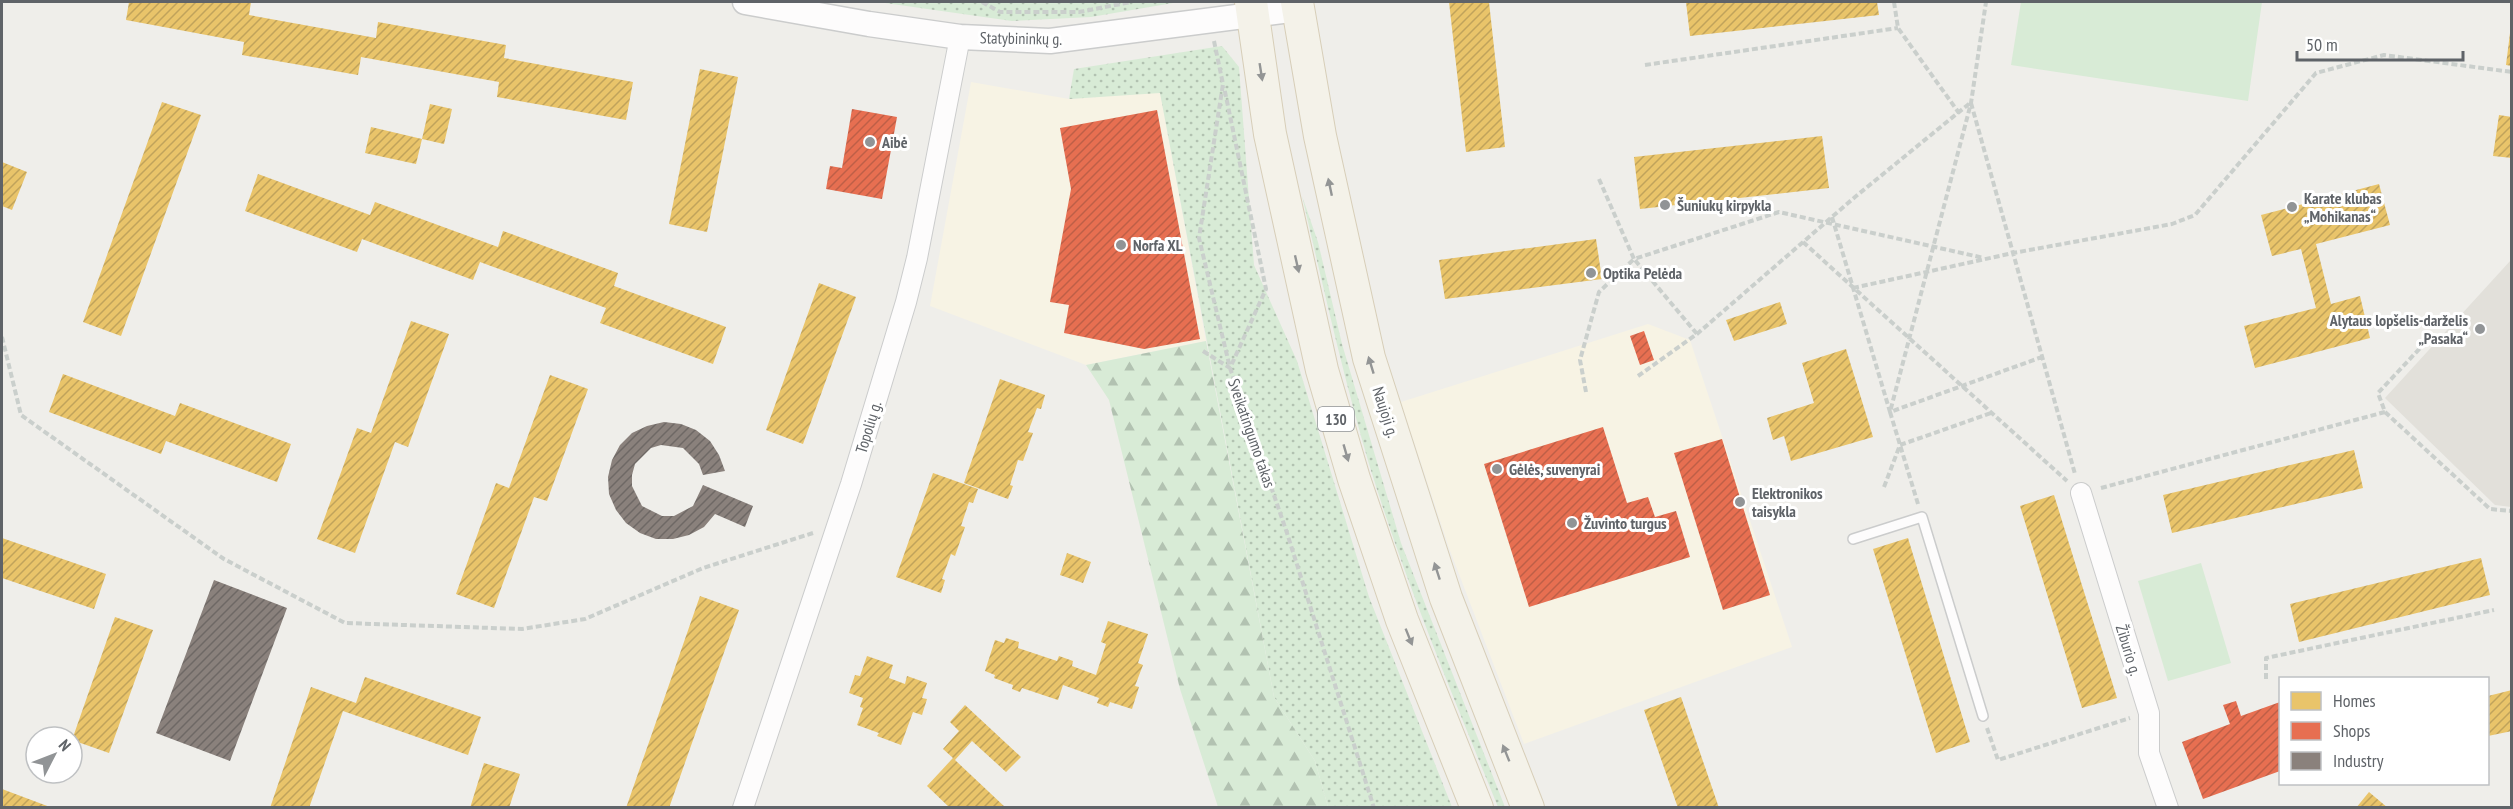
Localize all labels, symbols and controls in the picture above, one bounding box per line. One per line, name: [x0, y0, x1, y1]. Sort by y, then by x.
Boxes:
scale bar: [2297, 24, 2464, 62]
street label: Statybininkų g.: [980, 27, 1062, 49]
text: 50 m: [2306, 33, 2338, 56]
one-way arrow: [1257, 63, 1266, 82]
place label: Aibė: [881, 132, 908, 152]
marker: Aibė: [863, 135, 877, 149]
one-way arrow: [1325, 178, 1335, 196]
place label: Karate klubas „Mohikanas“: [2304, 188, 2382, 226]
place label: Šuniukų kirpykla: [1677, 195, 1772, 215]
marker: Šuniukų kirpykla: [1658, 198, 1672, 212]
marker: Karate klubas „Mohikanas“: [2285, 200, 2299, 214]
place label: Norfa XL: [1133, 235, 1183, 255]
marker: Norfa XL: [1114, 238, 1128, 252]
one-way arrow: [1293, 255, 1303, 273]
place label: Optika Pelėda: [1603, 263, 1683, 283]
marker: Optika Pelėda: [1584, 266, 1598, 280]
place label: Alytaus lopšelis-darželis „Pasaka“: [2329, 310, 2469, 348]
marker: Alytaus lopšelis-darželis „Pasaka“: [2473, 322, 2487, 336]
one-way arrow: [1366, 356, 1375, 374]
street label: Sveikatingumo takas: [1224, 376, 1280, 490]
street label: Naujoji g.: [1368, 384, 1404, 440]
street label: Topolių g.: [851, 398, 885, 456]
road number: 130: [1318, 407, 1354, 431]
one-way arrow: [1342, 444, 1351, 462]
place label: Gėlės, suvenyrai: [1509, 459, 1601, 479]
marker: Gėlės, suvenyrai: [1490, 462, 1504, 476]
place label: Elektronikos taisykla: [1752, 483, 1823, 521]
marker: Elektronikos taisykla: [1733, 495, 1747, 509]
place label: Žuvinto turgus: [1584, 513, 1667, 533]
marker: Žuvinto turgus: [1565, 516, 1579, 530]
one-way arrow: [1432, 562, 1442, 580]
street label: Žiburio g.: [2112, 622, 2146, 678]
one-way arrow: [1404, 629, 1414, 647]
legend: [2279, 677, 2489, 785]
text: Homes: [2333, 689, 2376, 712]
text: Shops: [2333, 719, 2370, 742]
north arrow: [24, 725, 84, 785]
text: N: [55, 735, 75, 755]
one-way arrow: [1501, 744, 1510, 762]
text: Industry: [2333, 749, 2384, 772]

